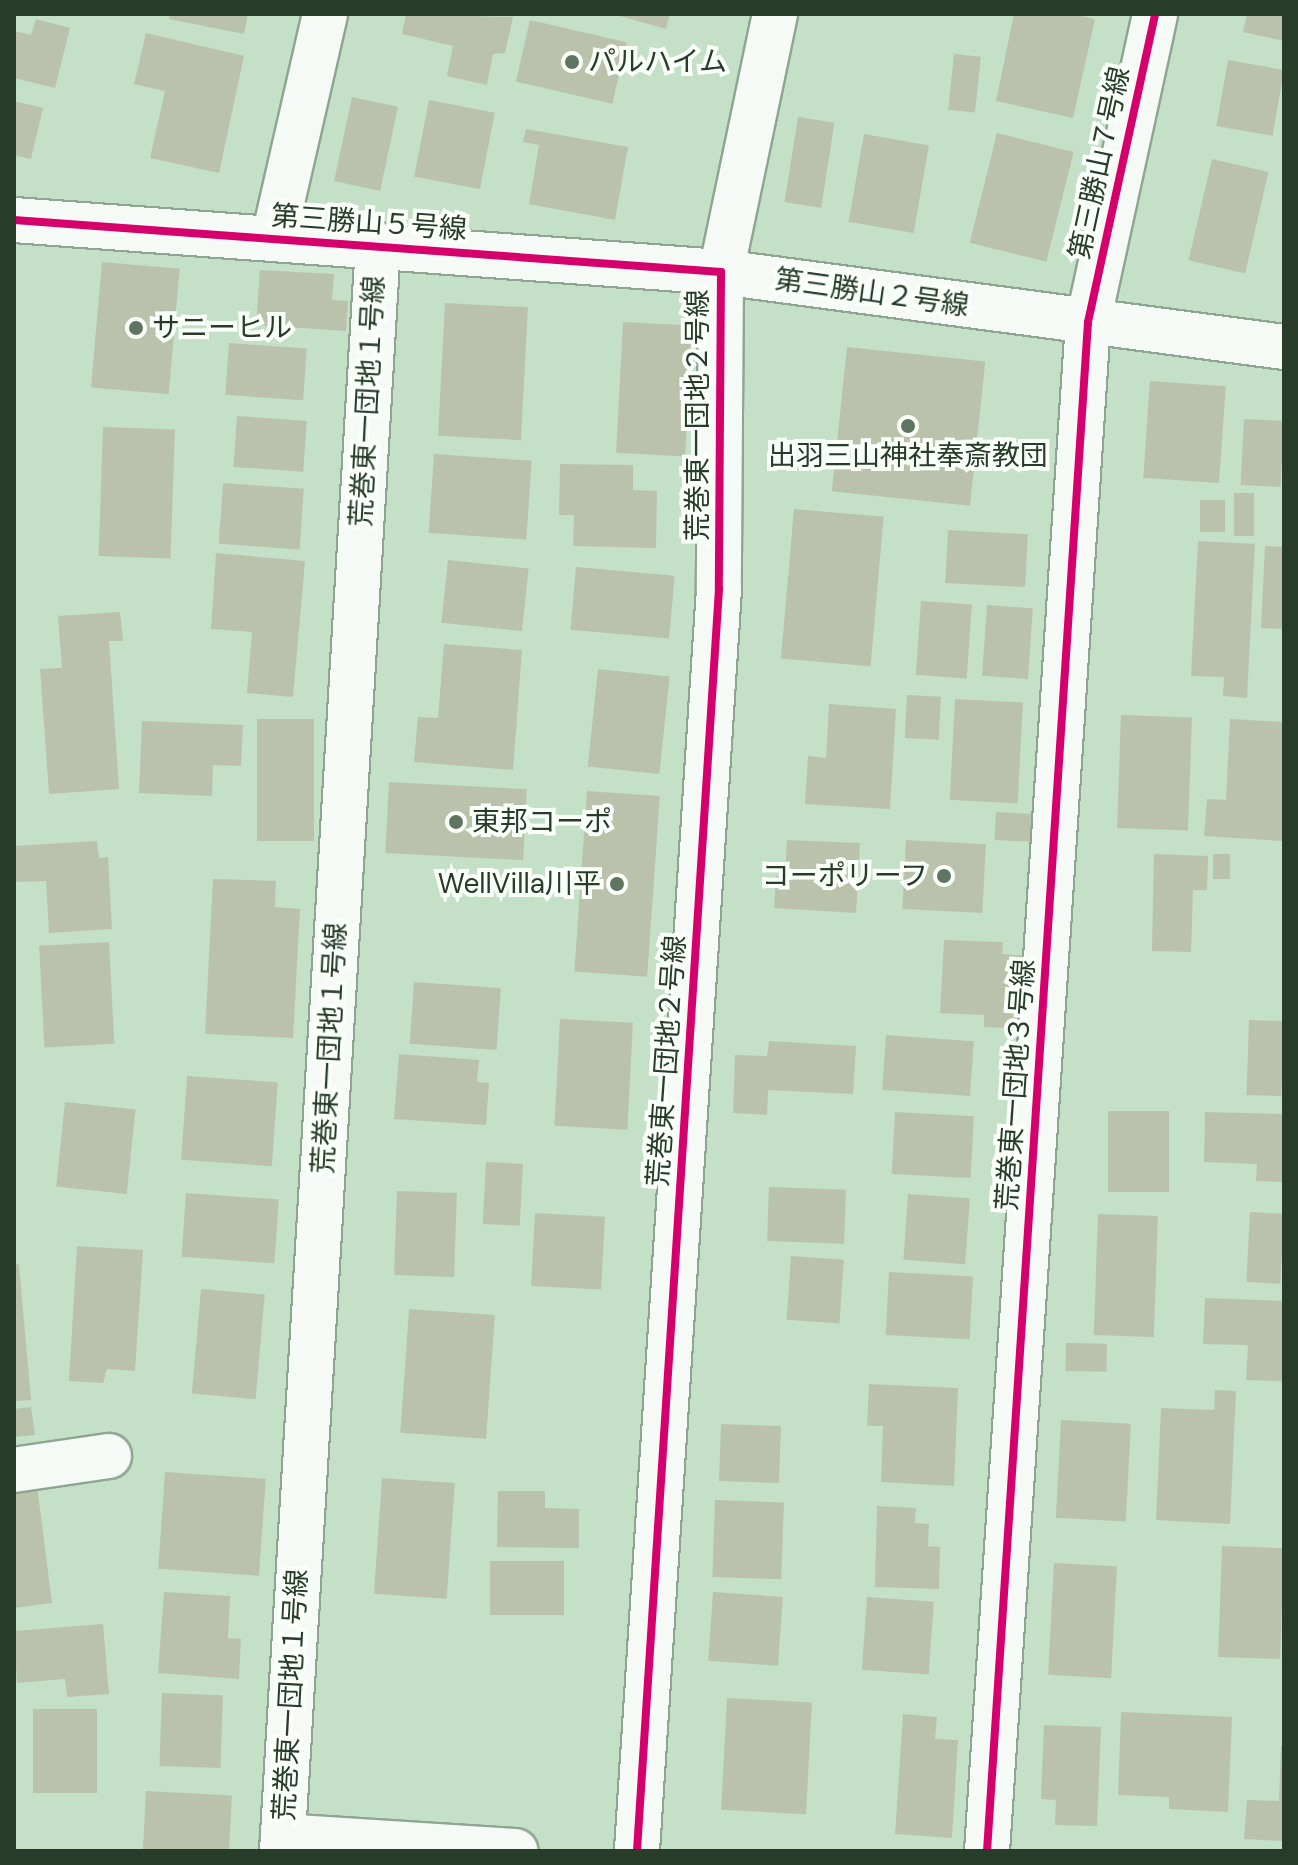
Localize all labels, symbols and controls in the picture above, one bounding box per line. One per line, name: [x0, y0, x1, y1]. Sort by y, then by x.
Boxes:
place label: パルハイム: [588, 45, 728, 79]
marker: パルハイム: [563, 53, 581, 71]
street label: 第三勝山７号線: [1063, 64, 1137, 262]
street label: 第三勝山５号線: [270, 199, 468, 247]
street label: 第三勝山２号線: [773, 263, 971, 323]
street label: 荒巻東一団地１号線: [345, 274, 391, 528]
street label: 荒巻東一団地２号線: [681, 289, 715, 541]
place label: サニーヒル: [152, 311, 292, 345]
marker: サニーヒル: [127, 319, 145, 337]
marker: 出羽三山神社奉斎教団: [899, 417, 917, 435]
place label: 出羽三山神社奉斎教団: [768, 439, 1048, 473]
place label: 東邦コーポ: [472, 805, 612, 839]
marker: 東邦コーポ: [447, 813, 465, 831]
place label: コーポリーフ: [760, 859, 928, 893]
place label: WellVilla川平: [438, 867, 601, 901]
marker: コーポリーフ: [935, 867, 953, 885]
marker: WellVilla川平: [608, 875, 626, 893]
street label: 荒巻東一団地１号線: [307, 921, 353, 1175]
street label: 荒巻東一団地２号線: [641, 934, 693, 1188]
street label: 荒巻東一団地３号線: [990, 958, 1042, 1212]
street label: 荒巻東一団地１号線: [268, 1568, 314, 1822]

